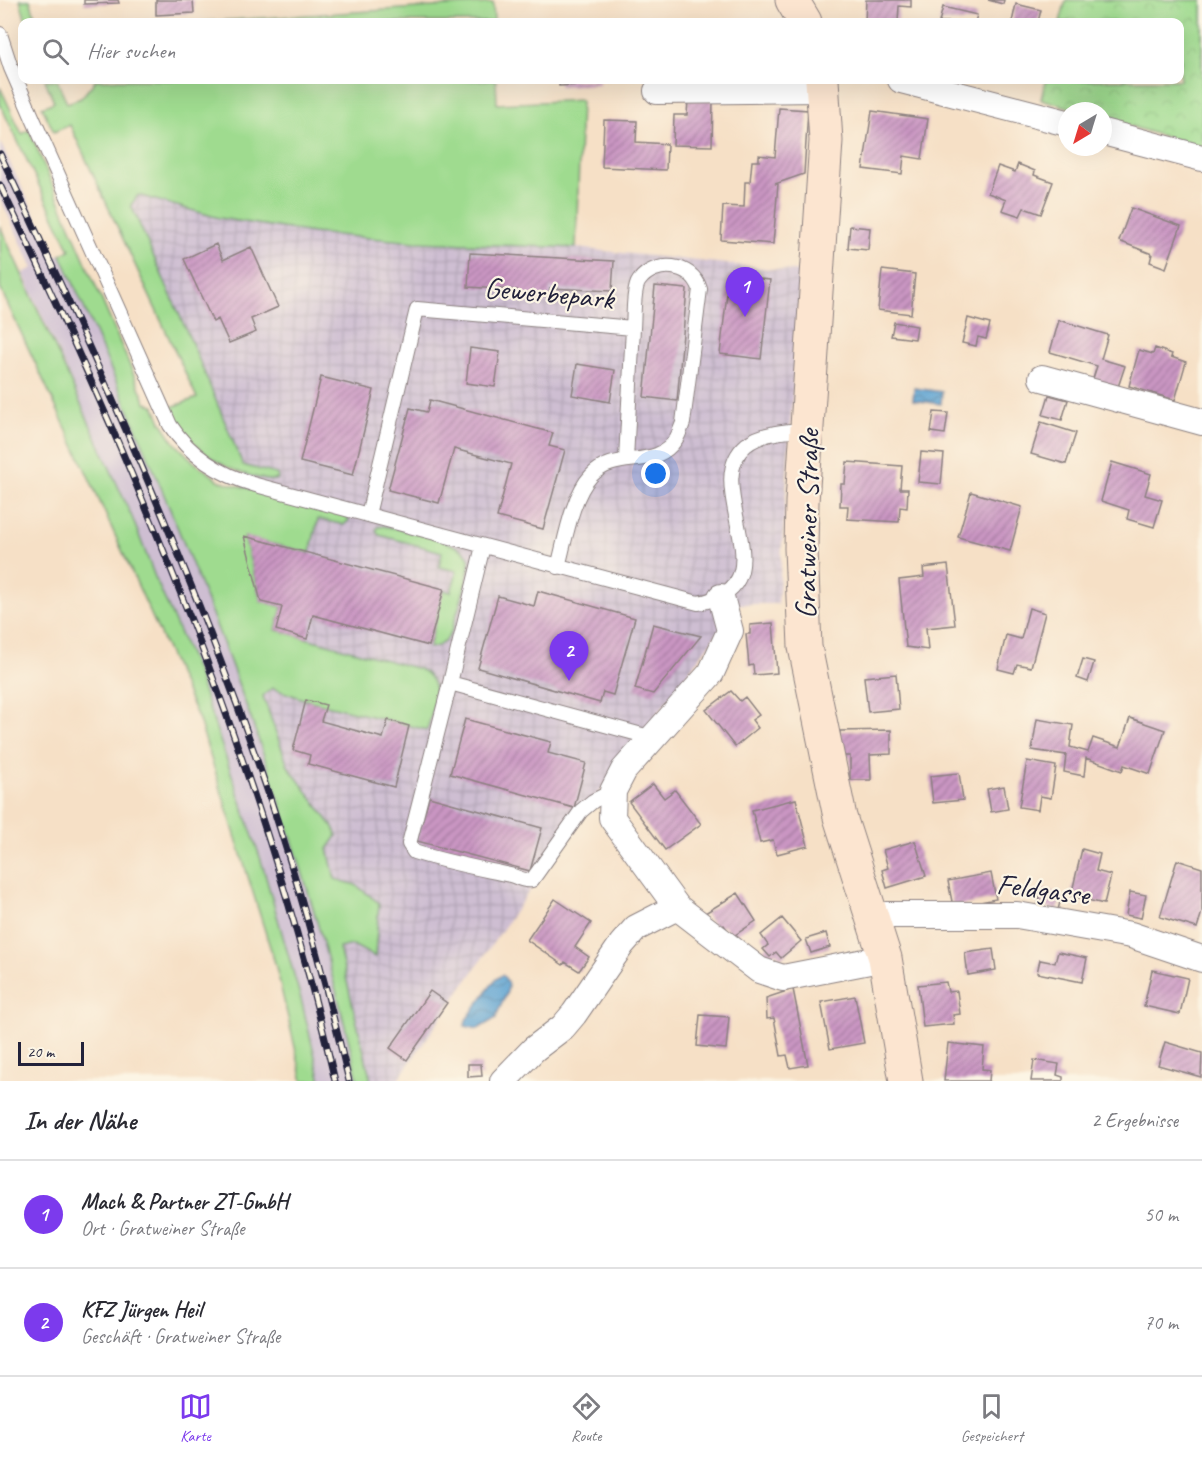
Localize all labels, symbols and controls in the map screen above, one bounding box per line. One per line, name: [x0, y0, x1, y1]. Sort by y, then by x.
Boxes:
search box: [18, 18, 1184, 84]
icon: search: [39, 35, 72, 68]
text: Hier suchen: [87, 37, 175, 65]
north arrow: [1058, 102, 1112, 156]
street label: Gewerbepark: [483, 268, 617, 318]
pin: 1: [726, 268, 764, 317]
street label: Gratweiner Straße: [786, 427, 828, 619]
your location: [641, 459, 670, 488]
pin: 2: [550, 632, 588, 681]
street label: Feldgasse: [995, 864, 1094, 914]
scale bar: [18, 1039, 84, 1066]
text: 20 m: [27, 1042, 54, 1062]
text: In der Nähe: [24, 1104, 136, 1137]
text: 2 Ergebnisse: [1091, 1108, 1178, 1133]
text: Mach & Partner ZT-GmbH: [81, 1188, 288, 1216]
text: 1: [39, 1202, 48, 1227]
text: 50 m: [1144, 1202, 1178, 1227]
text: Ort · Gratweiner Straße: [81, 1216, 245, 1241]
text: KFZ Jürgen Heil: [81, 1296, 202, 1324]
text: 2: [39, 1310, 48, 1335]
text: 70 m: [1144, 1310, 1178, 1335]
text: Geschäft · Gratweiner Straße: [81, 1324, 280, 1349]
tab: Karte: [179, 1390, 212, 1446]
tab: Route: [570, 1390, 603, 1446]
tab: Gespeichert: [961, 1390, 1023, 1446]

